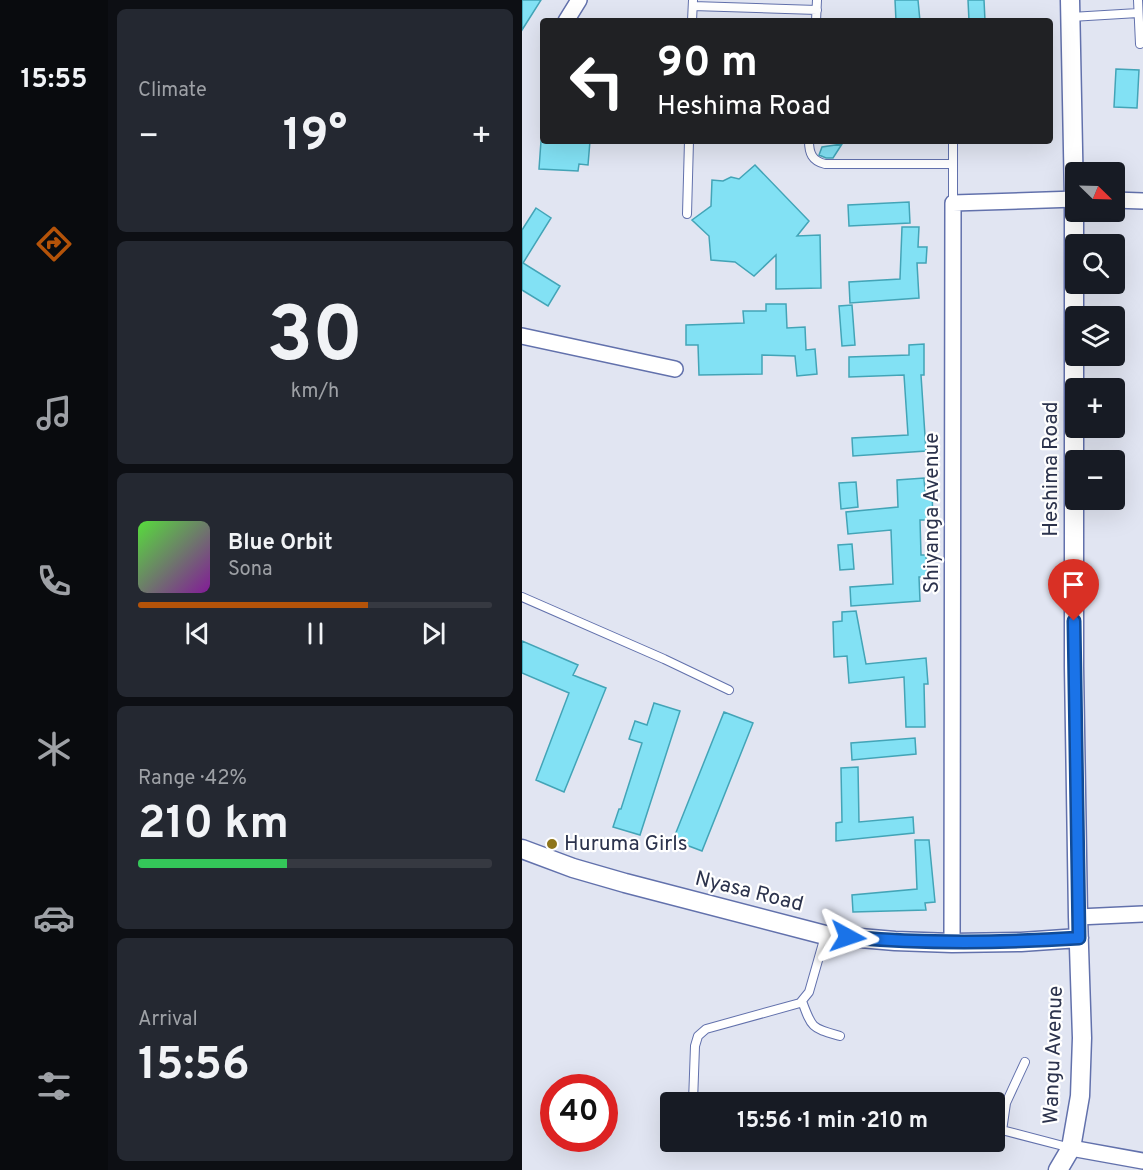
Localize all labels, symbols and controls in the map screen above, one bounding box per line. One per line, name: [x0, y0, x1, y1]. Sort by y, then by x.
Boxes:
text: 90 m: [657, 38, 758, 91]
icon: left: [558, 42, 636, 120]
text: 15:55: [21, 63, 87, 97]
text: Climate: [138, 78, 207, 104]
text: Heshima Road: [657, 90, 831, 124]
text: 19°: [283, 109, 347, 166]
text: −: [138, 117, 159, 159]
text: +: [471, 117, 492, 159]
north arrow: [1065, 162, 1125, 222]
map controls: [1065, 162, 1125, 510]
icon: directions: [33, 223, 75, 265]
button: search: [1065, 234, 1125, 294]
text: 30: [267, 290, 363, 389]
button: layers: [1065, 306, 1125, 366]
button: +: [1065, 378, 1125, 438]
text: km/h: [291, 379, 339, 405]
icon: music: [33, 392, 75, 434]
street label: Heshima Road: [1038, 401, 1065, 537]
street label: Shiyanga Avenue: [919, 432, 946, 594]
button: −: [1065, 450, 1125, 510]
text: Blue Orbit: [228, 530, 333, 557]
text: Sona: [228, 557, 273, 583]
pin: [1048, 559, 1099, 621]
icon: phone: [33, 560, 75, 602]
icon: arrive: [1057, 568, 1090, 601]
icon: previous: [181, 617, 214, 650]
icon: pause: [299, 617, 332, 650]
icon: next: [417, 617, 450, 650]
icon: climate: [33, 728, 75, 770]
text: Range · 42%: [138, 766, 247, 792]
text: 210 km: [138, 797, 289, 854]
place label: Huruma Girls: [564, 831, 688, 858]
marker: Huruma Girls: [545, 837, 559, 851]
street label: Nyasa Road: [692, 865, 806, 919]
icon: car: [33, 897, 75, 939]
position arrow: [816, 905, 880, 969]
street label: Wangu Avenue: [1038, 985, 1070, 1125]
text: Arrival: [138, 1007, 198, 1033]
text: 15:56: [138, 1038, 250, 1095]
icon: filters: [33, 1065, 75, 1107]
speed limit sign: 40: [540, 1074, 618, 1152]
text: 15:56 · 1 min · 210 m: [737, 1108, 928, 1135]

